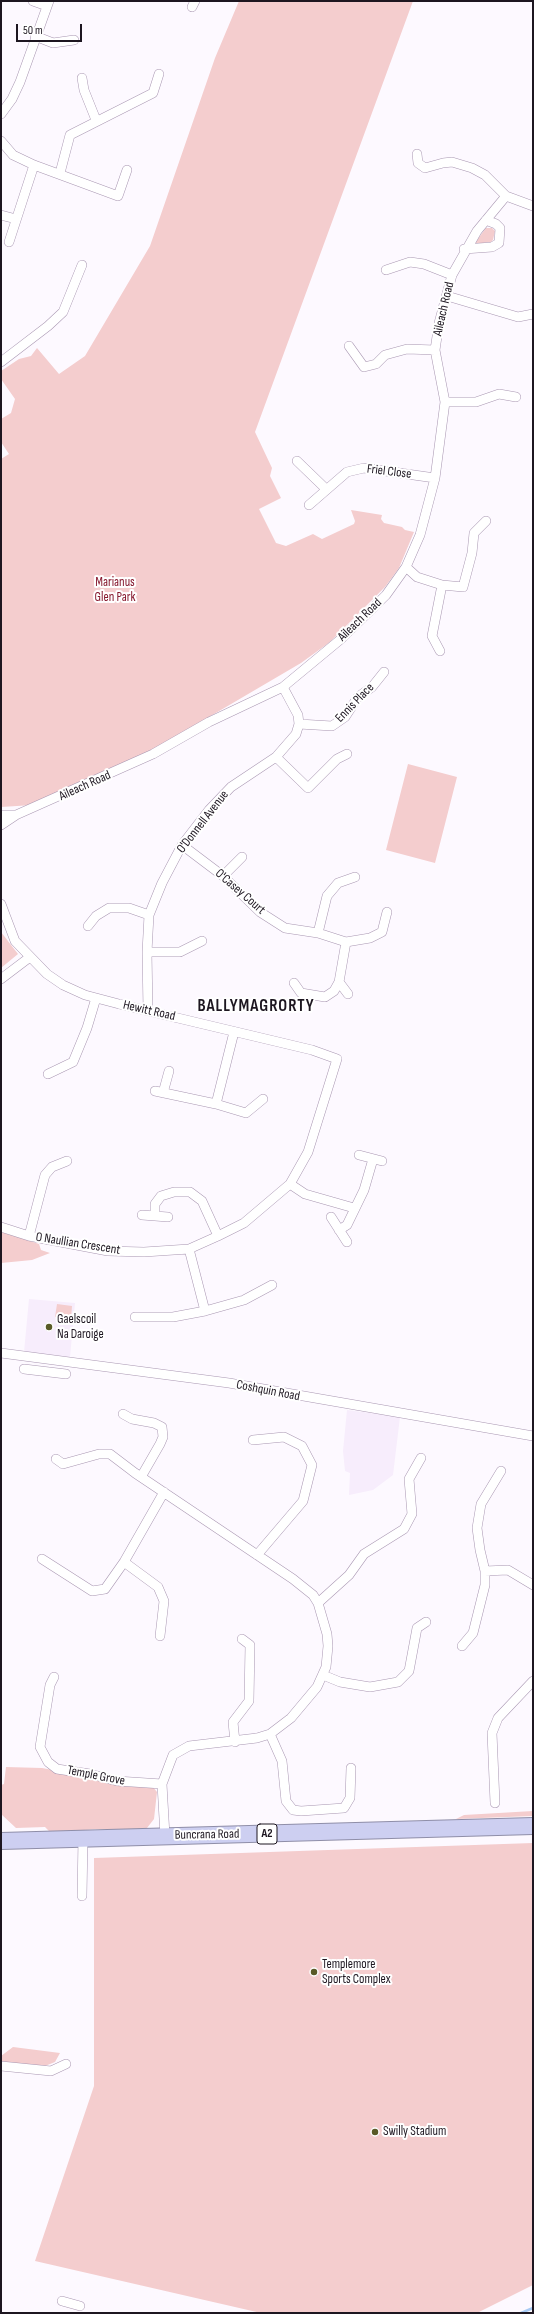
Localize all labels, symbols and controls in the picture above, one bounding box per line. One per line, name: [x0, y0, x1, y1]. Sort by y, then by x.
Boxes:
scale bar: [18, 16, 84, 42]
text: 50 m: [23, 23, 43, 38]
street label: Aileach Road: [430, 280, 458, 338]
street label: Friel Close: [366, 462, 412, 482]
park label: Marianus Glen Park: [95, 575, 135, 606]
street label: Aileach Road: [335, 595, 385, 645]
street label: Ennis Place: [332, 680, 378, 726]
street label: Aileach Road: [57, 768, 113, 804]
street label: O'Donnell Avenue: [174, 788, 232, 856]
street label: O'Casey Court: [212, 866, 268, 918]
street label: Hewitt Road: [121, 997, 177, 1025]
district label: BALLYMAGRORTY: [197, 997, 315, 1017]
street label: O Naullian Crescent: [35, 1230, 121, 1258]
place label: Gaelscoil Na Daroige: [57, 1312, 104, 1343]
marker: Gaelscoil Na Daroige: [44, 1322, 54, 1332]
street label: Coshquin Road: [235, 1377, 301, 1405]
street label: Temple Grove: [66, 1763, 126, 1789]
road number: A2: [257, 1824, 277, 1844]
street label: Buncrana Road: [175, 1827, 239, 1843]
place label: Templemore Sports Complex: [322, 1957, 391, 1988]
marker: Templemore Sports Complex: [309, 1967, 319, 1977]
place label: Swilly Stadium: [383, 2124, 446, 2140]
marker: Swilly Stadium: [370, 2127, 380, 2137]

